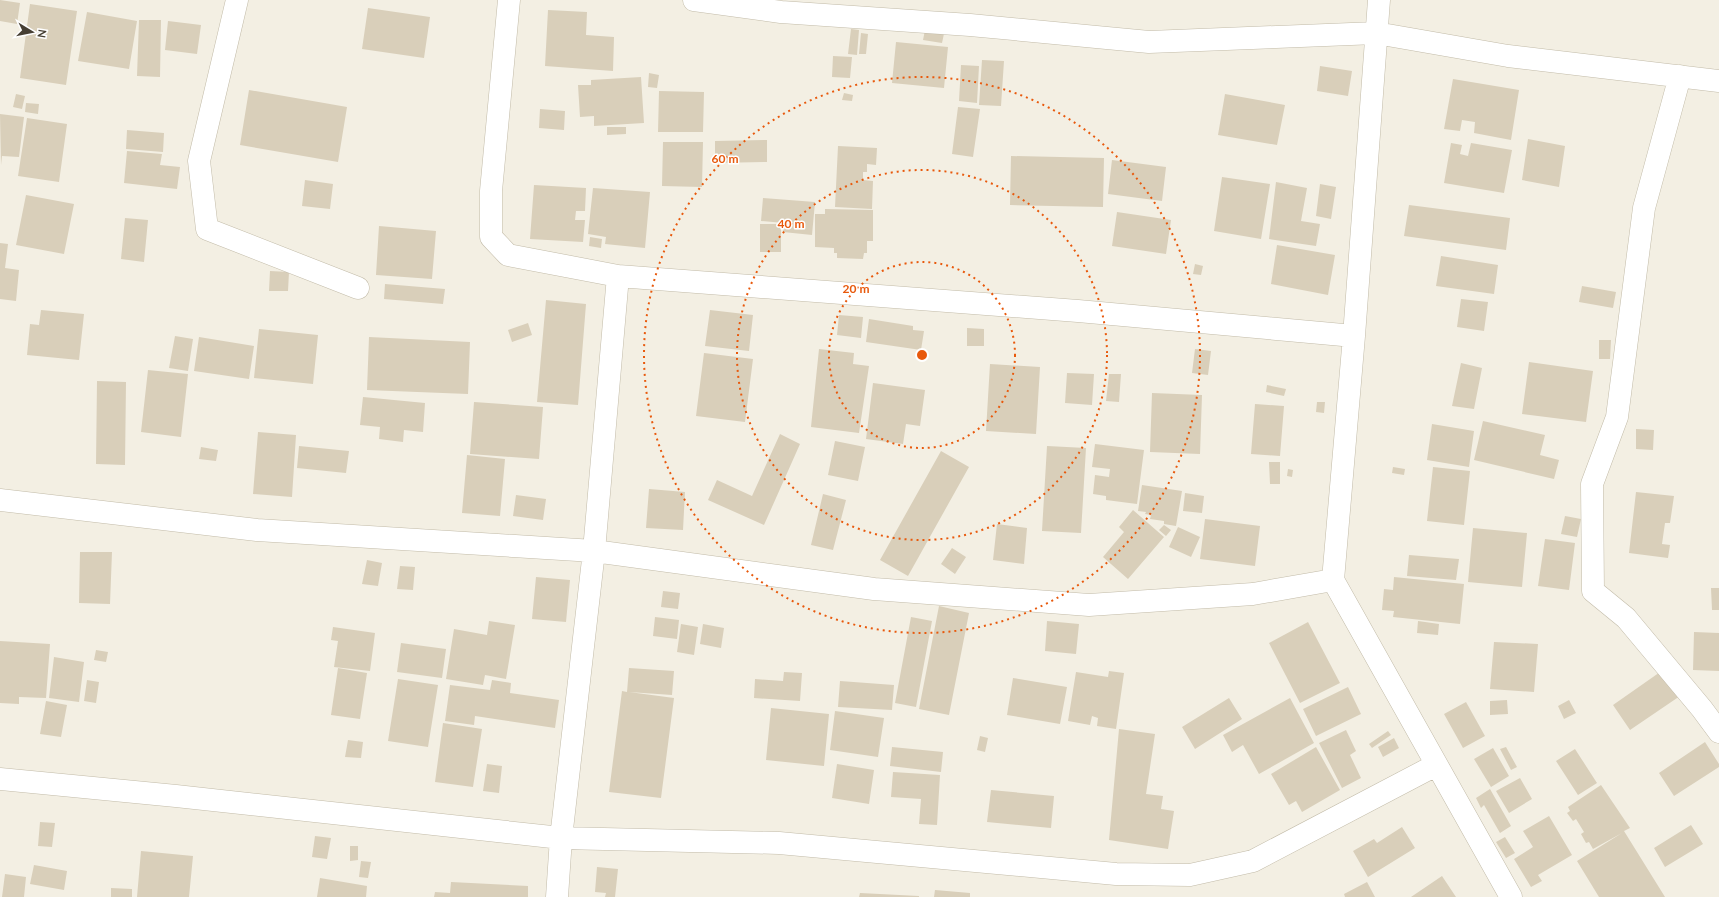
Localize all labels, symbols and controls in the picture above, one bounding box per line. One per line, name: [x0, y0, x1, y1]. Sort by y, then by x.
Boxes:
north arrow: [12, 12, 52, 52]
text: N: [35, 29, 49, 39]
text: 60 m: [712, 151, 738, 166]
text: 40 m: [778, 216, 804, 231]
text: 20 m: [843, 281, 869, 296]
centre of rings: [915, 348, 929, 362]

